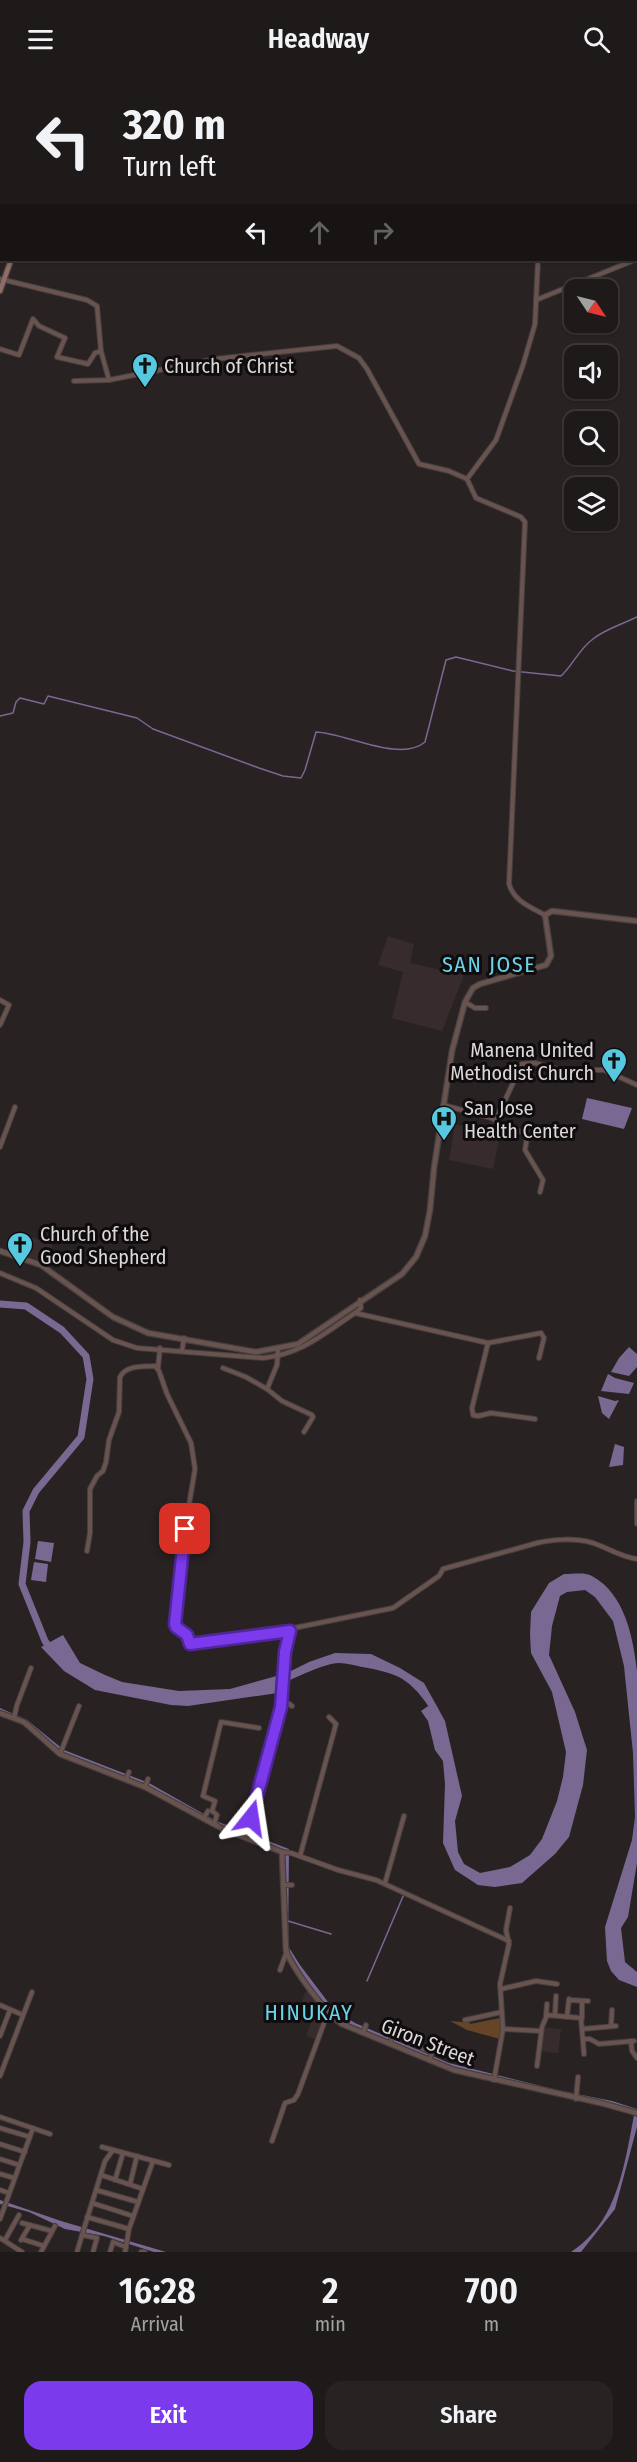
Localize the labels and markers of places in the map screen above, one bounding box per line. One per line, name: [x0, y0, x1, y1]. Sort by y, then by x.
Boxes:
church icon: Church of Christ: [130, 351, 160, 389]
place label: Church of Christ: [164, 354, 295, 378]
place label: Manena United Methodist Church: [450, 1038, 594, 1085]
church icon: Manena United Methodist Church: [599, 1046, 629, 1084]
place label: San Jose Health Center: [464, 1096, 576, 1143]
hospital icon: San Jose Health Center: [429, 1104, 459, 1142]
place label: Church of the Good Shepherd: [40, 1222, 166, 1269]
church icon: Church of the Good Shepherd: [5, 1230, 35, 1268]
pin: [159, 1503, 210, 1554]

